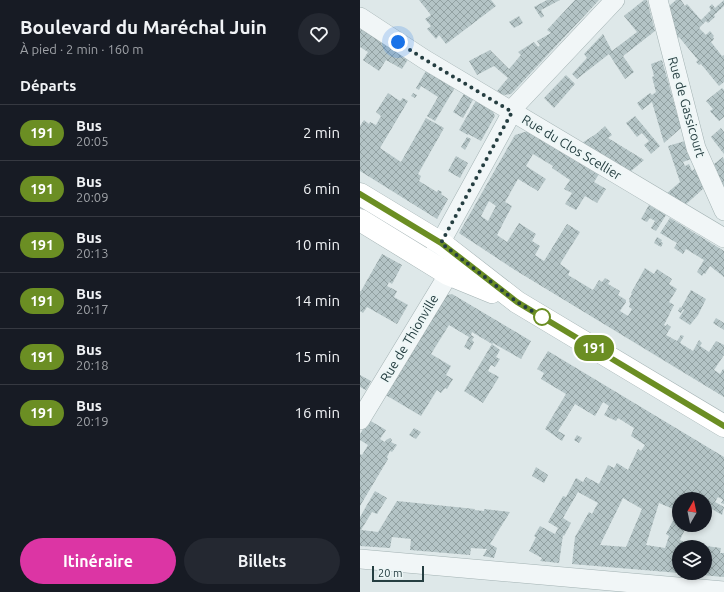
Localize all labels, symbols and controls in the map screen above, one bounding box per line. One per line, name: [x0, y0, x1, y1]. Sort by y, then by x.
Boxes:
button: heart: [298, 13, 340, 55]
text: Boulevard du Maréchal Juin: [20, 16, 267, 38]
your location: [388, 32, 408, 52]
text: À pied · 2 min · 160 m: [20, 42, 144, 56]
street label: Rue de Gassicourt: [666, 55, 708, 159]
text: Départs: [20, 77, 76, 94]
street label: Rue du Clos Scellier: [520, 112, 624, 182]
text: Bus: [76, 117, 102, 134]
text: 2 min: [303, 124, 340, 141]
text: 191: [30, 125, 54, 141]
text: 20:05: [76, 134, 109, 148]
text: Bus: [76, 173, 102, 190]
text: 6 min: [303, 180, 340, 197]
text: 191: [30, 181, 54, 197]
text: 20:09: [76, 190, 109, 204]
text: Bus: [76, 229, 102, 246]
text: 10 min: [294, 236, 340, 253]
text: 191: [30, 237, 54, 253]
text: 20:13: [76, 246, 109, 260]
text: Bus: [76, 285, 102, 302]
text: 14 min: [294, 292, 340, 309]
street label: Rue de Thionville: [377, 292, 441, 384]
text: 191: [30, 293, 54, 309]
text: 20:17: [76, 302, 109, 316]
unlabelled marker: [533, 308, 551, 326]
line badge: 191: [571, 335, 617, 361]
text: 191: [582, 340, 606, 356]
text: Bus: [76, 341, 102, 358]
text: 15 min: [294, 348, 340, 365]
text: 191: [30, 349, 54, 365]
text: 20:18: [76, 358, 109, 372]
text: Bus: [76, 397, 102, 414]
text: 16 min: [294, 404, 340, 421]
text: 191: [30, 405, 54, 421]
text: 20:19: [76, 414, 109, 428]
north arrow: [672, 492, 712, 532]
map controls: [672, 492, 712, 580]
button: Itinéraire: [20, 538, 176, 584]
button: Billets: [184, 538, 340, 584]
button: layers: [672, 540, 712, 580]
scale bar: [372, 564, 424, 583]
text: 20 m: [378, 567, 402, 579]

